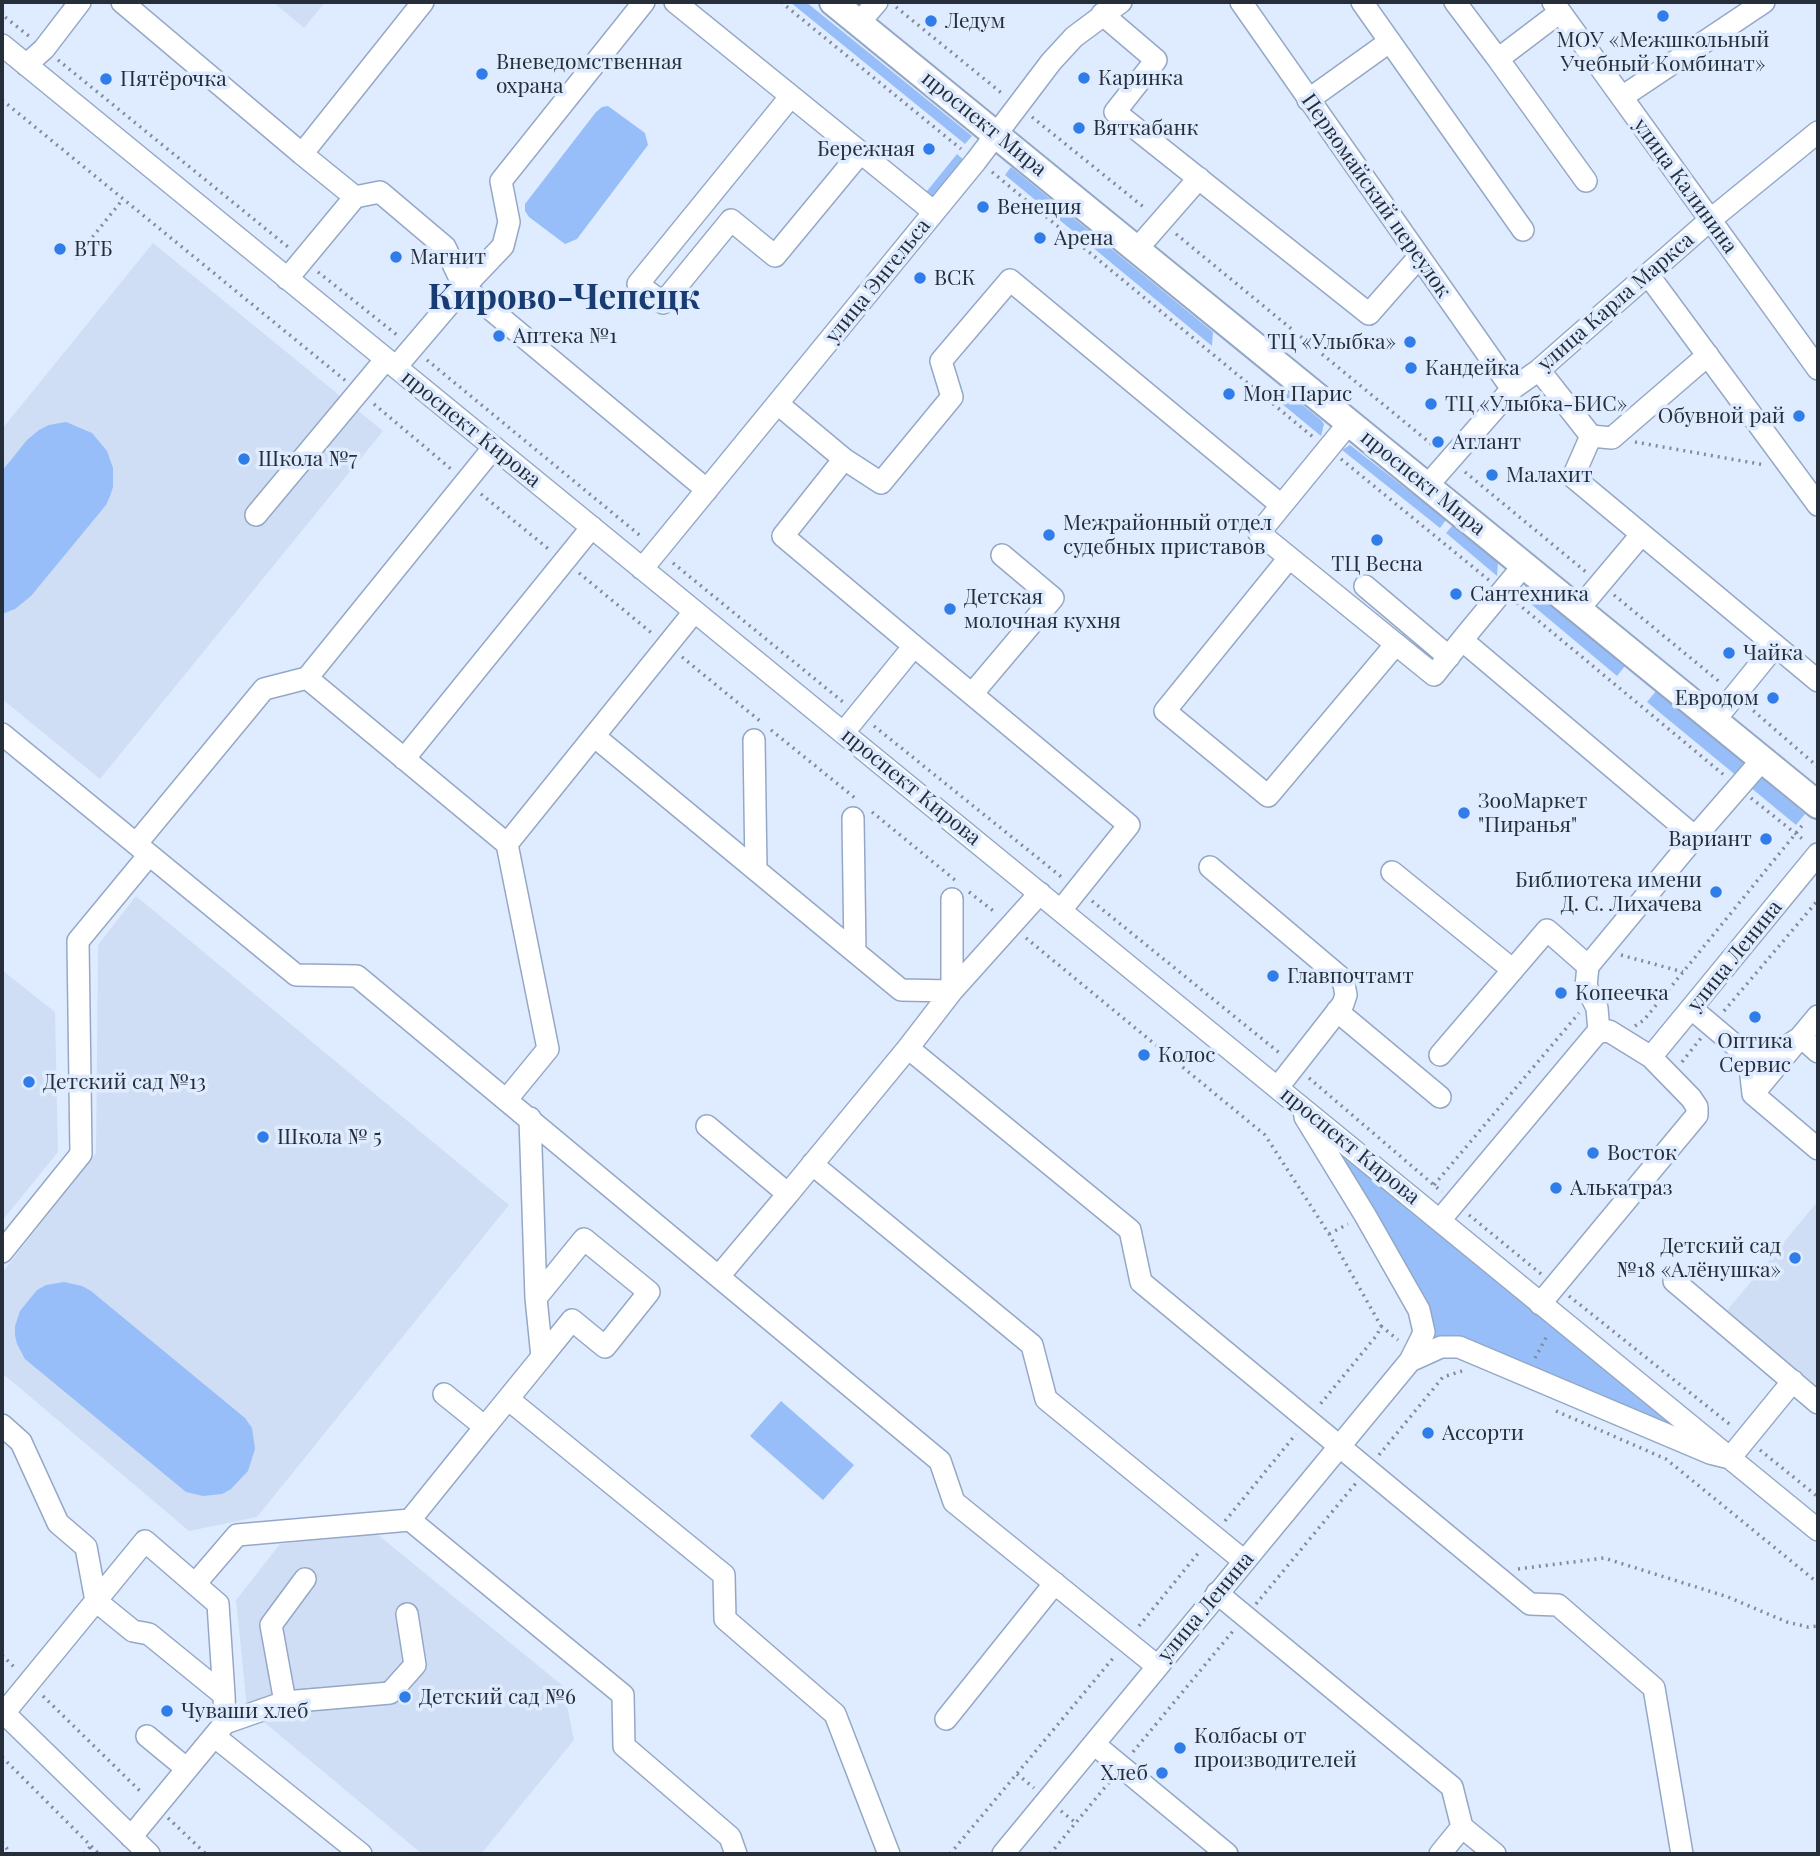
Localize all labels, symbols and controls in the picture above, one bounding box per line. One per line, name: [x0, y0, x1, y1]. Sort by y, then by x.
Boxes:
place label: Ледум: [945, 8, 1005, 34]
marker: МОУ «Межшкольный Учебный Комбинат»: [1655, 8, 1671, 24]
marker: Ледум: [923, 13, 939, 29]
place label: МОУ «Межшкольный Учебный Комбинат»: [1557, 27, 1769, 77]
place label: Вневедомственная охрана: [496, 49, 683, 99]
place label: Каринка: [1098, 65, 1183, 91]
place label: Пятёрочка: [120, 66, 227, 92]
marker: Вневедомственная охрана: [474, 66, 490, 82]
street label: проспект Мира: [917, 66, 1051, 182]
marker: Каринка: [1076, 70, 1092, 86]
marker: Пятёрочка: [98, 71, 114, 87]
street label: Первомайский переулок: [1296, 89, 1456, 303]
street label: улица Калинина: [1628, 114, 1742, 258]
place label: Вяткабанк: [1093, 115, 1198, 141]
marker: Вяткабанк: [1071, 120, 1087, 136]
place label: Бережная: [817, 136, 915, 162]
marker: Бережная: [921, 141, 937, 157]
place label: Венеция: [997, 194, 1082, 220]
marker: Венеция: [975, 199, 991, 215]
street label: улица Энгельса: [820, 214, 936, 348]
place label: Арена: [1054, 225, 1113, 251]
street label: улица Карла Маркса: [1533, 228, 1699, 376]
marker: Арена: [1032, 230, 1048, 246]
place label: ВТБ: [74, 236, 112, 262]
marker: ВТБ: [52, 241, 68, 257]
place label: Магнит: [410, 244, 486, 270]
marker: Магнит: [388, 249, 404, 265]
place label: ВСК: [934, 265, 976, 291]
marker: ВСК: [912, 270, 928, 286]
district label: Кирово-Чепецк: [428, 277, 700, 319]
place label: Аптека №1: [513, 323, 617, 349]
marker: Аптека №1: [491, 328, 507, 344]
place label: ТЦ «Улыбка»: [1267, 329, 1396, 355]
marker: ТЦ «Улыбка»: [1402, 334, 1418, 350]
place label: Кандейка: [1425, 355, 1520, 381]
marker: Кандейка: [1403, 360, 1419, 376]
street label: проспект Кирова: [396, 365, 546, 493]
place label: Мон Парис: [1243, 381, 1352, 407]
marker: Мон Парис: [1221, 386, 1237, 402]
place label: ТЦ «Улыбка-БИС»: [1445, 391, 1627, 417]
marker: ТЦ «Улыбка-БИС»: [1423, 396, 1439, 412]
place label: Обувной рай: [1658, 403, 1785, 429]
marker: Обувной рай: [1791, 408, 1807, 424]
street label: проспект Мира: [1356, 425, 1490, 541]
place label: Атлант: [1452, 429, 1521, 455]
marker: Атлант: [1430, 434, 1446, 450]
place label: Школа №7: [258, 446, 357, 472]
marker: Школа №7: [236, 451, 252, 467]
place label: Малахит: [1506, 462, 1593, 488]
marker: Малахит: [1484, 467, 1500, 483]
place label: Межрайонный отдел судебных приставов: [1063, 510, 1272, 560]
marker: Межрайонный отдел судебных приставов: [1041, 527, 1057, 543]
marker: ТЦ Весна: [1369, 532, 1385, 548]
place label: ТЦ Весна: [1331, 551, 1423, 577]
place label: Сантехника: [1470, 581, 1589, 607]
place label: Детская молочная кухня: [964, 584, 1121, 634]
marker: Сантехника: [1448, 586, 1464, 602]
marker: Детская молочная кухня: [942, 601, 958, 617]
place label: Чайка: [1743, 640, 1803, 666]
marker: Чайка: [1721, 645, 1737, 661]
place label: Евродом: [1675, 685, 1759, 711]
marker: Евродом: [1765, 690, 1781, 706]
street label: проспект Кирова: [836, 723, 986, 851]
place label: ЗооМаркет "Пиранья": [1478, 788, 1587, 838]
marker: ЗооМаркет "Пиранья": [1456, 805, 1472, 821]
place label: Вариант: [1668, 826, 1752, 852]
marker: Вариант: [1758, 831, 1774, 847]
place label: Библиотека имени Д. С. Лихачева: [1515, 867, 1702, 917]
marker: Библиотека имени Д. С. Лихачева: [1708, 884, 1724, 900]
street label: улица Ленина: [1682, 895, 1788, 1017]
place label: Главпочтамт: [1287, 963, 1414, 989]
marker: Главпочтамт: [1265, 968, 1281, 984]
place label: Копеечка: [1575, 980, 1669, 1006]
marker: Копеечка: [1553, 985, 1569, 1001]
marker: Оптика Сервис: [1747, 1009, 1763, 1025]
place label: Оптика Сервис: [1717, 1028, 1793, 1078]
place label: Колос: [1158, 1042, 1216, 1068]
marker: Колос: [1136, 1047, 1152, 1063]
place label: Детский сад №13: [43, 1069, 206, 1095]
marker: Детский сад №13: [21, 1074, 37, 1090]
street label: проспект Кирова: [1275, 1082, 1425, 1210]
place label: Школа № 5: [277, 1124, 382, 1150]
marker: Школа № 5: [255, 1129, 271, 1145]
place label: Восток: [1607, 1140, 1677, 1166]
marker: Восток: [1585, 1145, 1601, 1161]
place label: Алькатраз: [1570, 1175, 1673, 1201]
marker: Алькатраз: [1548, 1180, 1564, 1196]
place label: Детский сад №18 «Алёнушка»: [1616, 1233, 1781, 1283]
marker: Детский сад №18 «Алёнушка»: [1787, 1250, 1803, 1266]
place label: Ассорти: [1442, 1420, 1524, 1446]
marker: Ассорти: [1420, 1425, 1436, 1441]
street label: улица Ленина: [1153, 1547, 1259, 1667]
place label: Детский сад №6: [419, 1684, 576, 1710]
marker: Детский сад №6: [397, 1689, 413, 1705]
place label: Чуваши хлеб: [181, 1698, 309, 1724]
marker: Чуваши хлеб: [159, 1703, 175, 1719]
place label: Колбасы от производителей: [1194, 1723, 1357, 1773]
marker: Колбасы от производителей: [1172, 1740, 1188, 1756]
place label: Хлеб: [1100, 1760, 1148, 1786]
marker: Хлеб: [1154, 1765, 1170, 1781]

